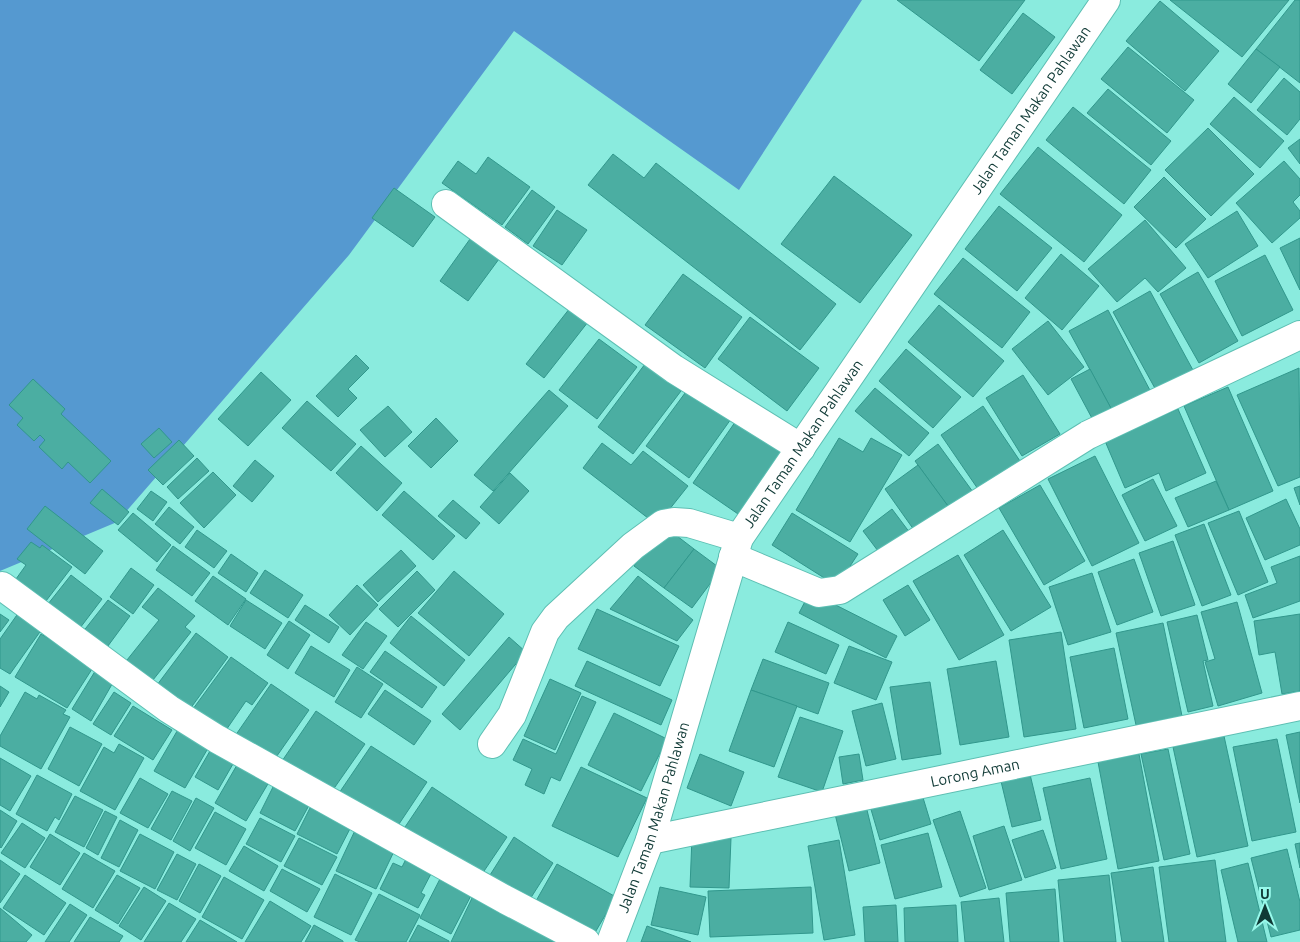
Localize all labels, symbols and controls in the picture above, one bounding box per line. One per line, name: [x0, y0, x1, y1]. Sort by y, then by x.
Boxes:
street label: Jalan Taman Makan Pahlawan: [967, 23, 1094, 197]
street label: Jalan Taman Makan Pahlawan: [739, 356, 866, 531]
street label: Jalan Taman Makan Pahlawan: [614, 720, 692, 915]
street label: Lorong Aman: [929, 755, 1021, 790]
north arrow: [1240, 882, 1290, 932]
text: U: [1260, 886, 1270, 902]

